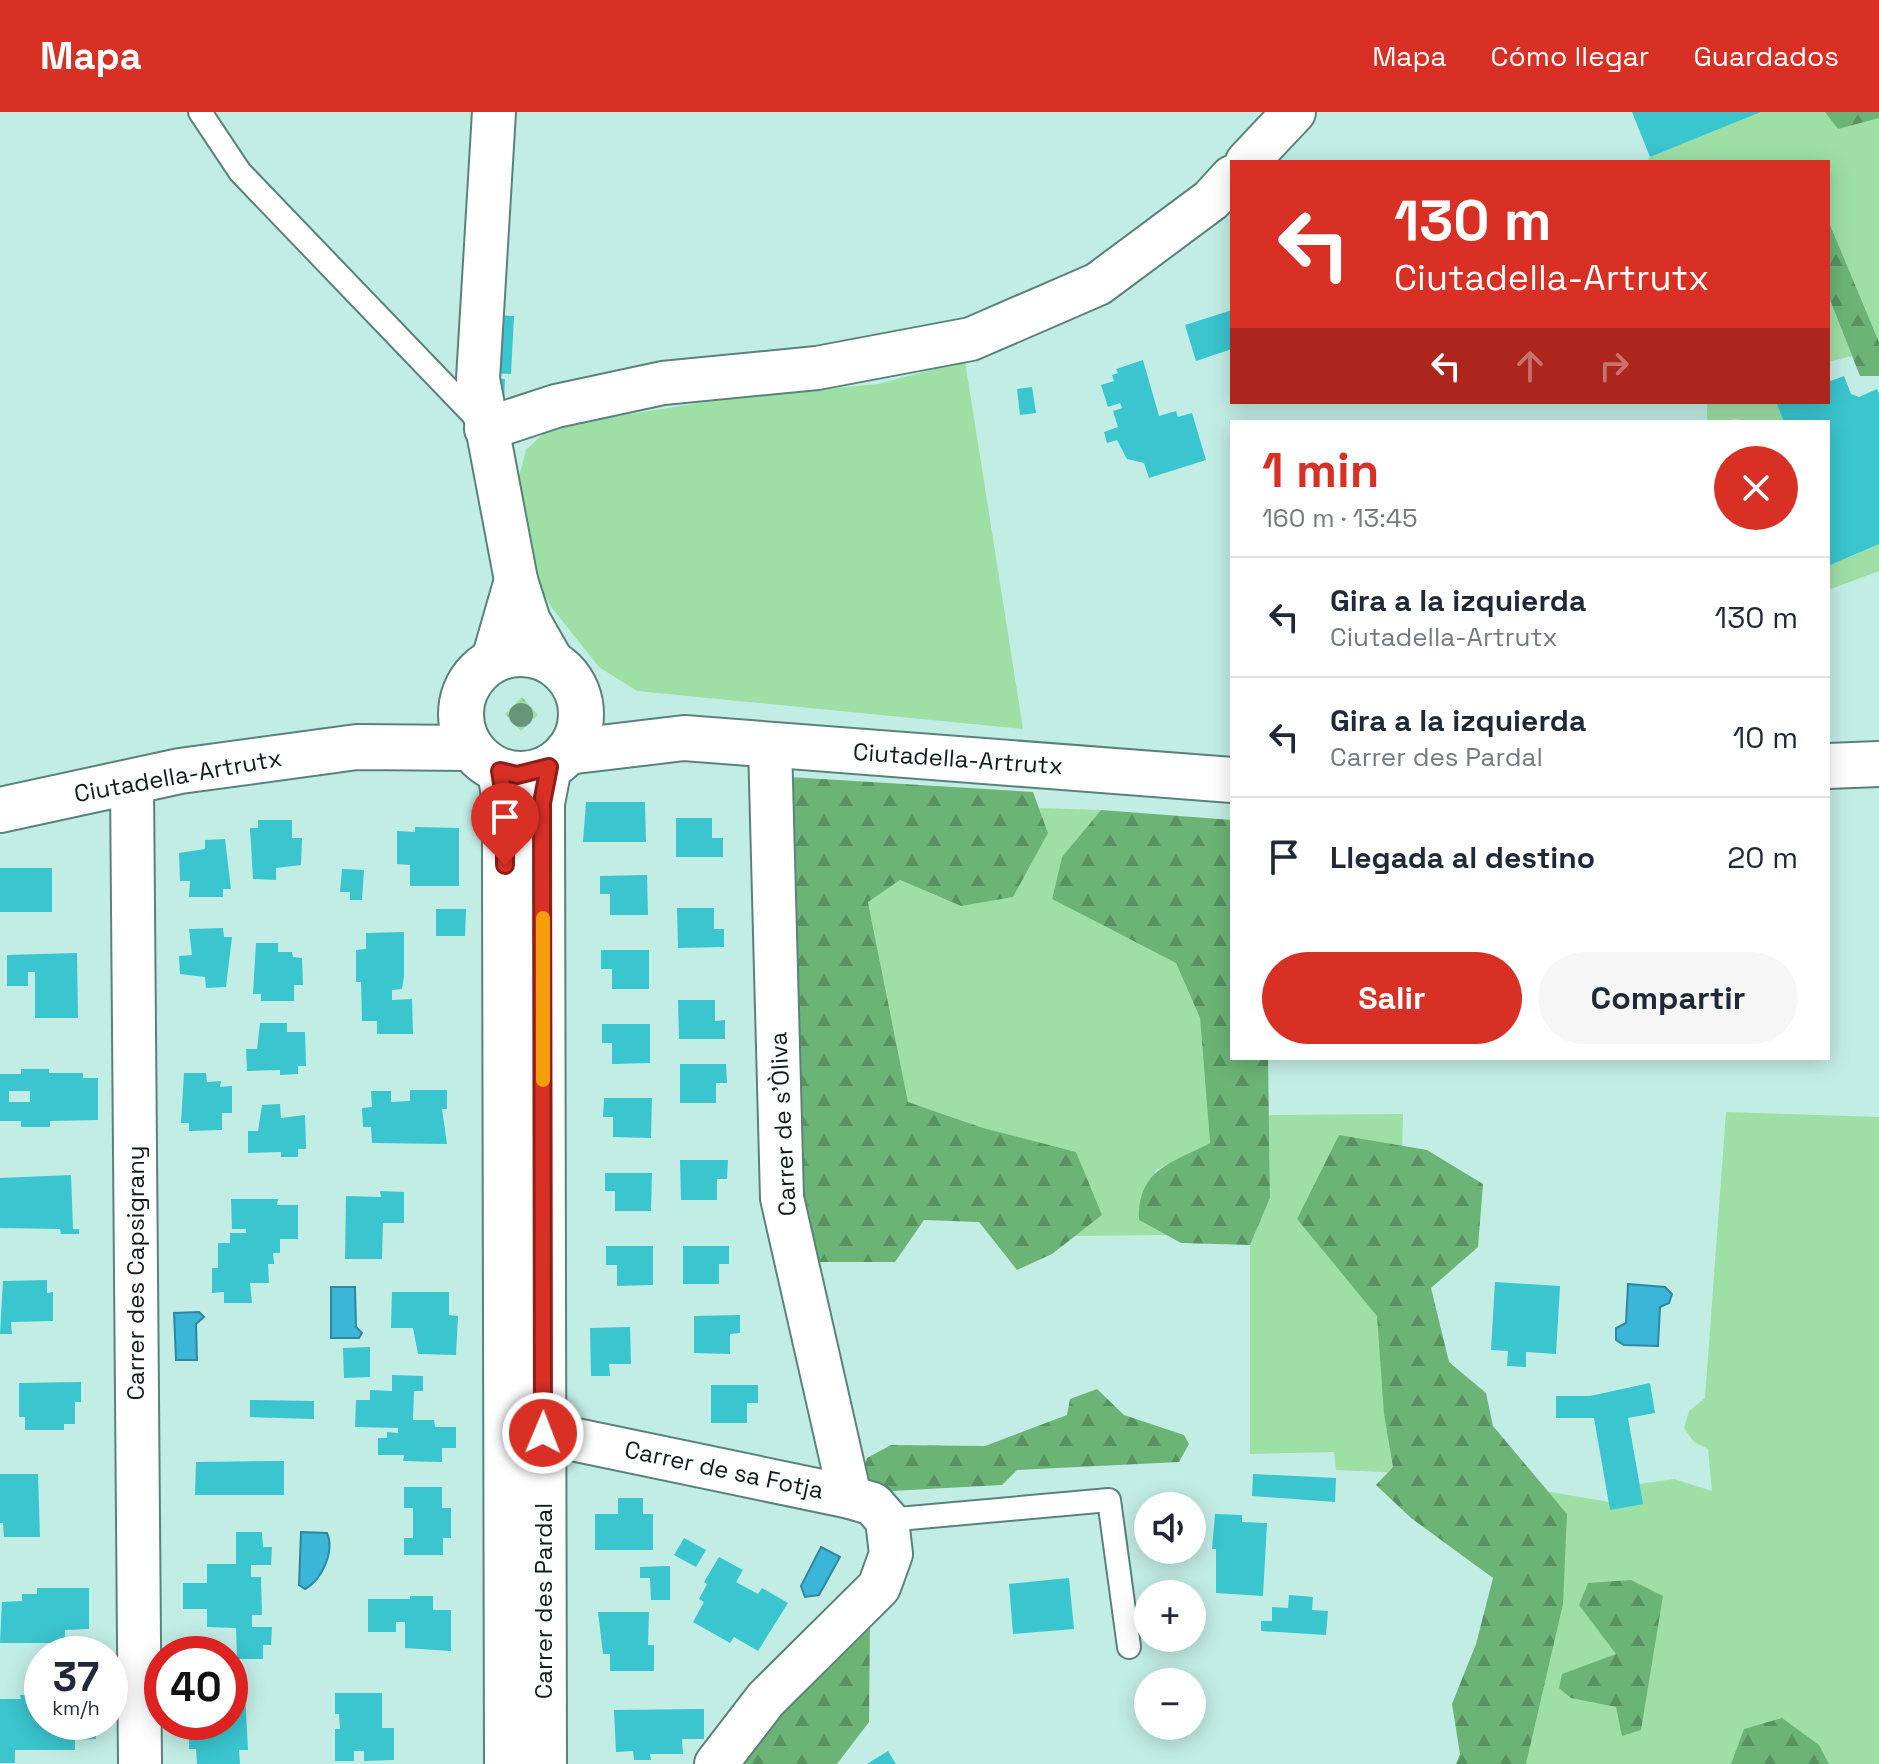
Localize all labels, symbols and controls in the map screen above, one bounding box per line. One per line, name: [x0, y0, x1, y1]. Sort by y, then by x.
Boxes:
text: Mapa: [40, 32, 142, 80]
text: Mapa: [1372, 38, 1447, 74]
text: Cómo llegar: [1491, 38, 1649, 74]
text: Guardados: [1693, 38, 1839, 74]
text: 130 m: [1394, 185, 1552, 256]
icon: left: [1262, 192, 1366, 296]
text: Ciutadella-Artrutx: [1394, 255, 1709, 301]
icon: left: [1424, 344, 1468, 388]
icon: ahead: [1508, 344, 1552, 388]
icon: right: [1592, 344, 1636, 388]
text: 1 min: [1262, 440, 1379, 501]
button: close: [1714, 446, 1798, 530]
text: 160 m · 13:45: [1262, 501, 1418, 535]
text: Gira a la izquierda: [1330, 581, 1586, 620]
icon: left: [1262, 595, 1306, 639]
text: 130 m: [1715, 598, 1798, 637]
text: Ciutadella-Artrutx: [1330, 620, 1558, 654]
text: Gira a la izquierda: [1330, 701, 1586, 740]
icon: left: [1262, 715, 1306, 759]
text: 10 m: [1733, 718, 1798, 757]
street label: Ciutadella-Artrutx: [852, 736, 1064, 781]
text: Carrer des Pardal: [1330, 740, 1543, 774]
street label: Ciutadella-Artrutx: [72, 742, 284, 809]
pin: [471, 783, 539, 865]
icon: arrive: [483, 795, 527, 839]
icon: arrive: [1262, 835, 1306, 879]
text: Llegada al destino: [1330, 838, 1595, 877]
text: 20 m: [1727, 838, 1798, 877]
button: Salir: [1262, 952, 1522, 1044]
button: Compartir: [1538, 952, 1798, 1044]
street label: Carrer de s'Òliva: [762, 1031, 803, 1217]
street label: Carrer des Capsigrany: [120, 1145, 151, 1401]
position arrow: [501, 1391, 585, 1475]
street label: Carrer de sa Fotja: [622, 1433, 827, 1506]
map controls: [1134, 1492, 1206, 1740]
button: sound: [1134, 1492, 1206, 1564]
street label: Carrer des Pardal: [528, 1503, 559, 1699]
button: +: [1134, 1580, 1206, 1652]
speed limit sign: 40: [144, 1636, 248, 1740]
text: 37: [53, 1652, 99, 1703]
button: −: [1134, 1668, 1206, 1740]
text: km/h: [52, 1695, 100, 1721]

